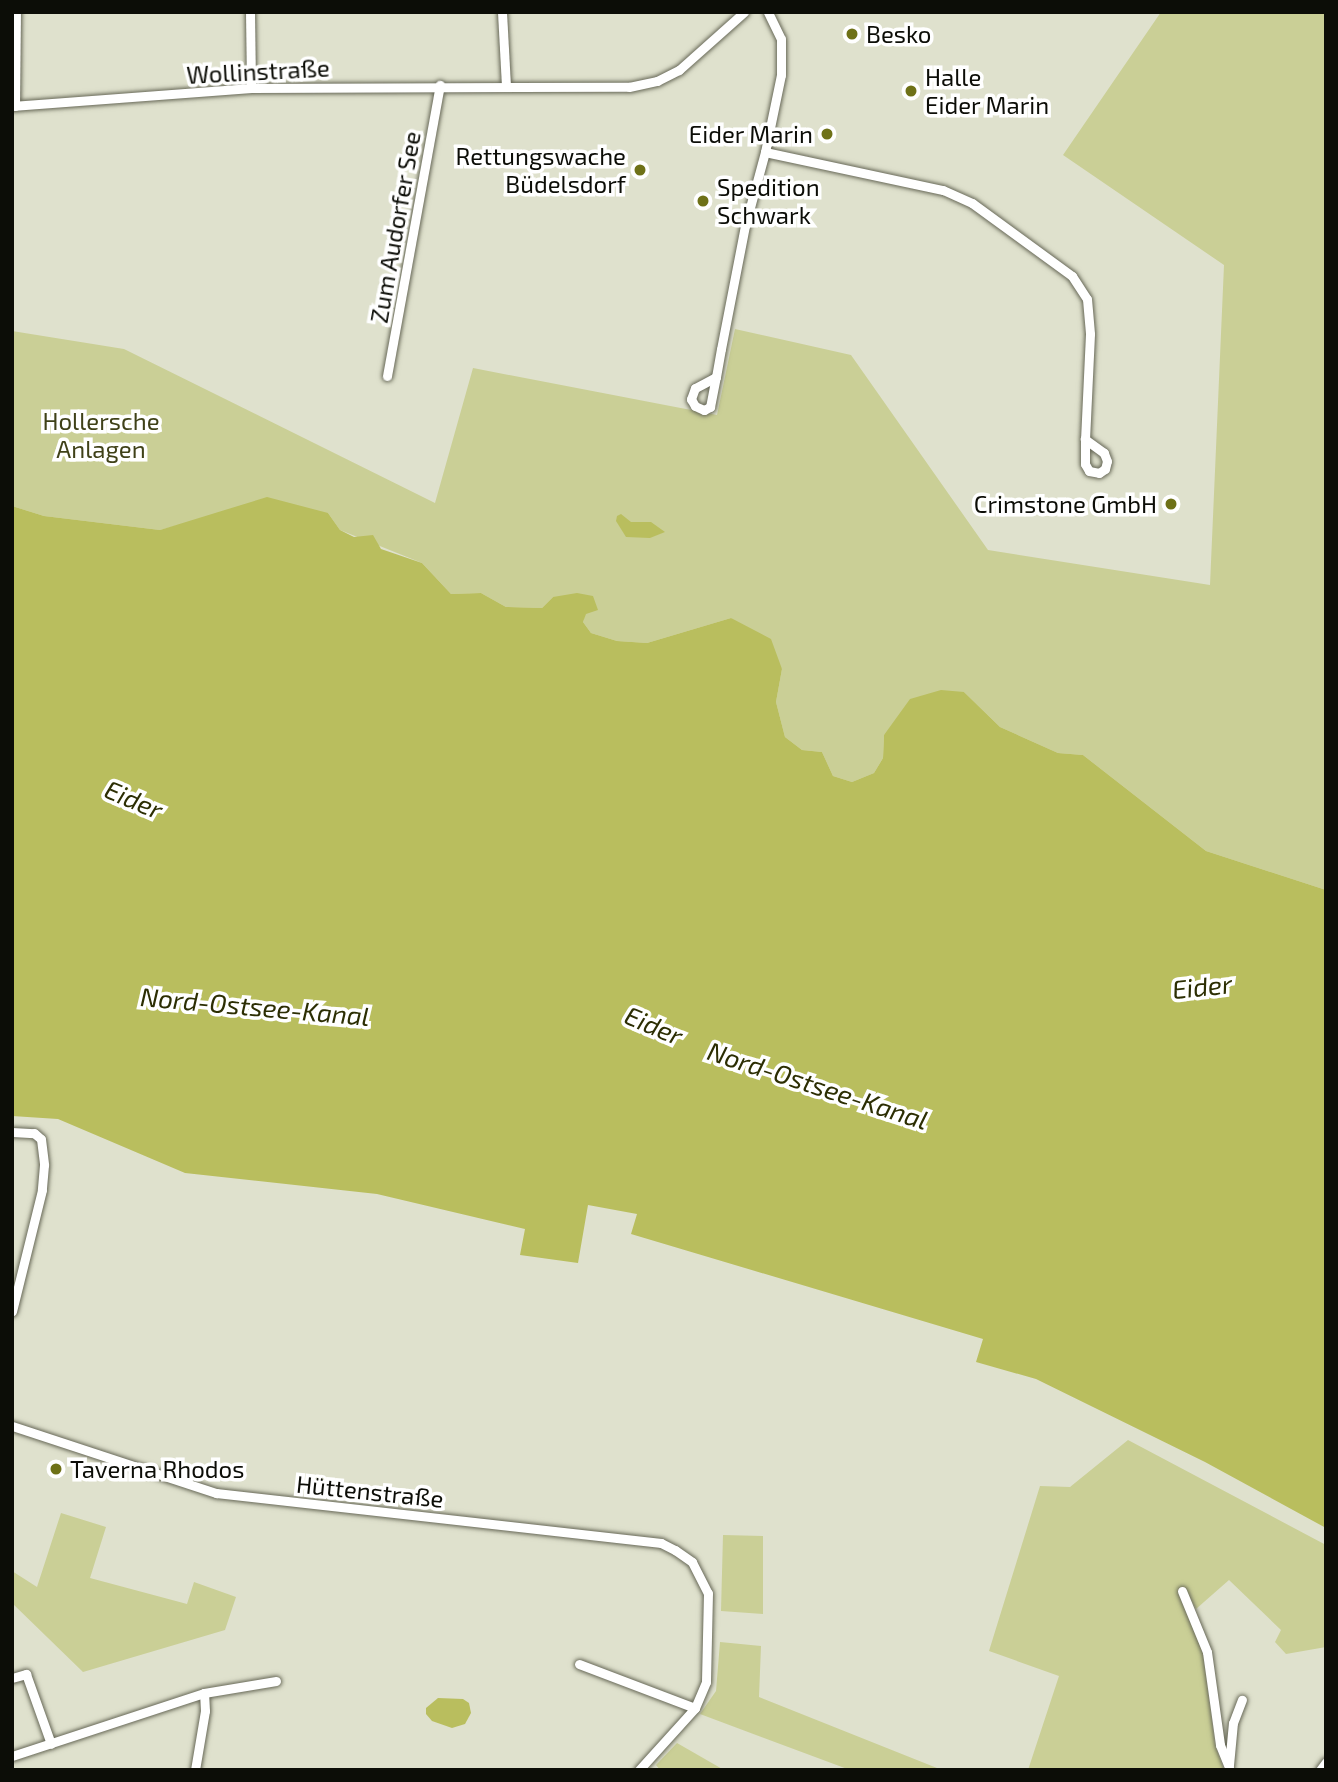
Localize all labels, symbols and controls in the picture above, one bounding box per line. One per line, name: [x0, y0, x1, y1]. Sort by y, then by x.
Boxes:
place label: Besko: [866, 20, 931, 48]
marker: Besko: [844, 26, 860, 42]
street label: Wollinstraße: [186, 53, 330, 89]
place label: Halle Eider Marin: [925, 63, 1050, 119]
marker: Halle Eider Marin: [903, 83, 919, 99]
place label: Eider Marin: [688, 120, 813, 148]
marker: Eider Marin: [819, 126, 835, 142]
street label: Zum Audorfer See: [364, 128, 426, 326]
place label: Rettungswache Büdelsdorf: [455, 142, 626, 198]
marker: Rettungswache Büdelsdorf: [632, 162, 648, 178]
place label: Spedition Schwark: [717, 173, 820, 229]
marker: Spedition Schwark: [695, 193, 711, 209]
park label: Hollersche Anlagen: [42, 407, 160, 463]
place label: Crimstone GmbH: [974, 490, 1157, 518]
marker: Crimstone GmbH: [1163, 496, 1179, 512]
water label: Eider: [100, 773, 168, 825]
water label: Eider: [1170, 967, 1234, 1005]
water label: Nord-Ostsee-Kanal: [139, 980, 371, 1032]
water label: Eider: [620, 999, 688, 1051]
water label: Nord-Ostsee-Kanal: [704, 1035, 932, 1135]
place label: Taverna Rhodos: [70, 1455, 244, 1483]
marker: Taverna Rhodos: [48, 1461, 64, 1477]
street label: Hüttenstraße: [295, 1469, 445, 1513]

